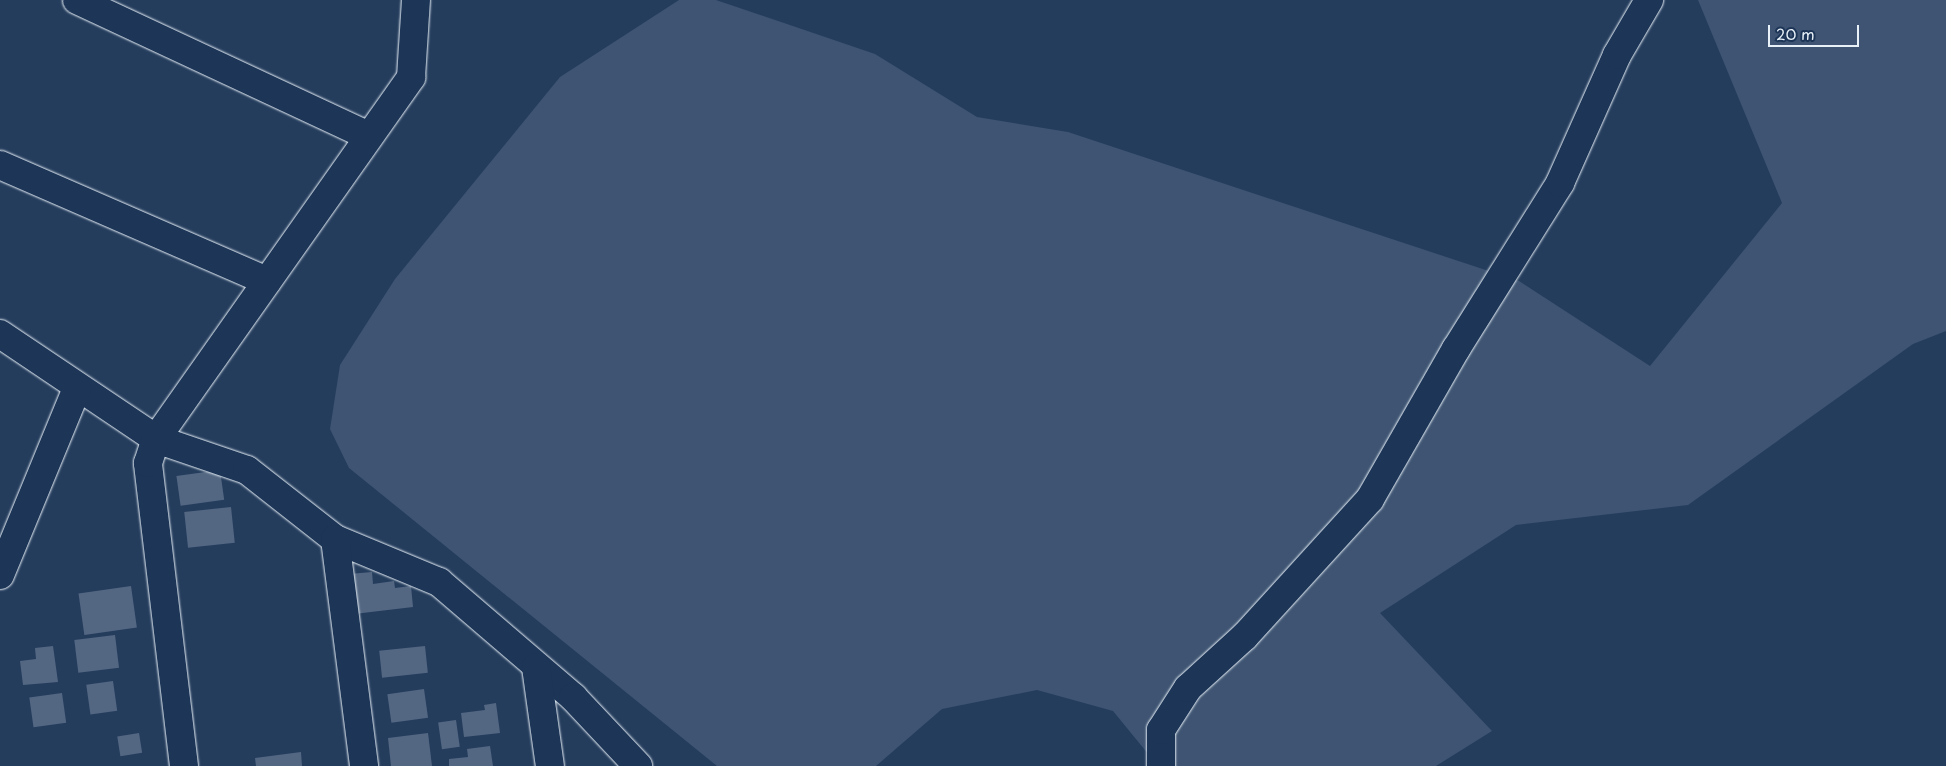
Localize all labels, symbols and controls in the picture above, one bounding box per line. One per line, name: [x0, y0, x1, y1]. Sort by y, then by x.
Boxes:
scale bar: [1771, 15, 1862, 47]
text: 20 m: [1776, 22, 1815, 45]

